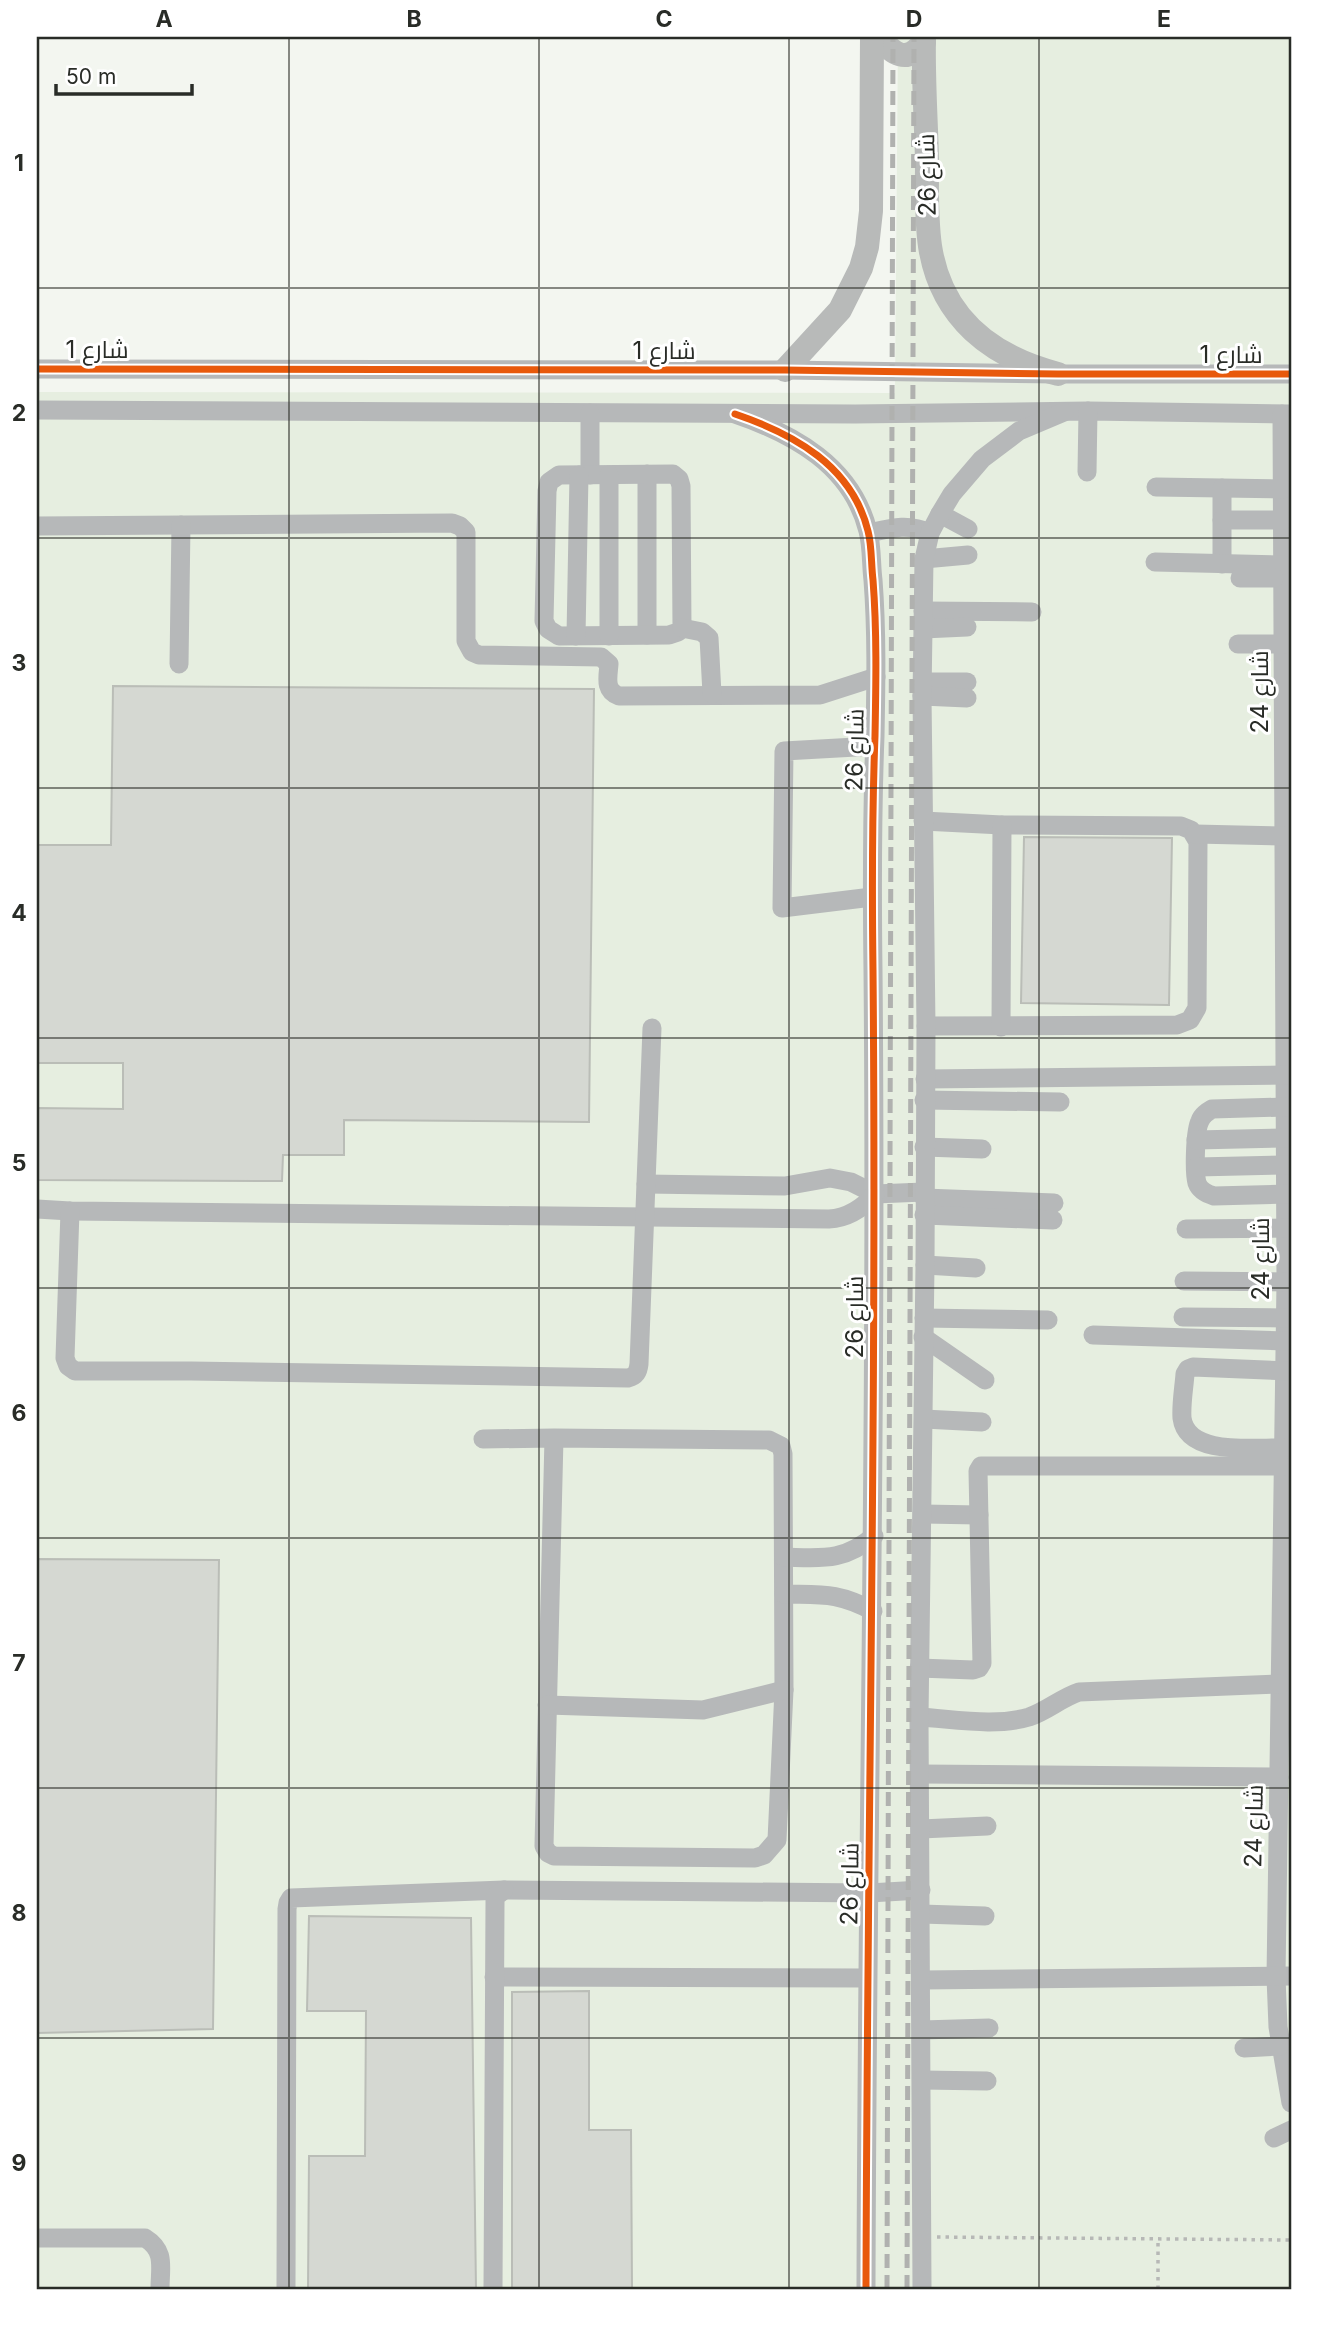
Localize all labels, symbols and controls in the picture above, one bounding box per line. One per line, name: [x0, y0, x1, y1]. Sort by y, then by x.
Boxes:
text: A: [155, 5, 173, 33]
text: B: [406, 5, 422, 33]
text: C: [655, 5, 673, 33]
text: D: [906, 5, 922, 33]
text: E: [1157, 5, 1171, 33]
scale bar: [56, 52, 192, 96]
text: 50 m: [66, 64, 116, 89]
street label: شارع 26: [911, 133, 944, 217]
text: 1: [14, 149, 24, 177]
street label: شارع 1: [65, 335, 129, 366]
street label: شارع 1: [632, 336, 696, 367]
street label: شارع 1: [1199, 340, 1263, 371]
text: 2: [12, 399, 26, 427]
text: 3: [12, 649, 26, 677]
street label: شارع 24: [1245, 650, 1276, 734]
street label: شارع 26: [839, 708, 872, 792]
text: 4: [11, 899, 27, 927]
text: 5: [12, 1149, 26, 1177]
street label: شارع 24: [1246, 1217, 1277, 1301]
street label: شارع 26: [840, 1276, 871, 1358]
text: 6: [12, 1399, 26, 1427]
text: 7: [12, 1649, 26, 1677]
street label: شارع 24: [1238, 1784, 1271, 1868]
street label: شارع 26: [834, 1842, 867, 1926]
text: 8: [12, 1899, 26, 1927]
text: 9: [12, 2149, 26, 2177]

